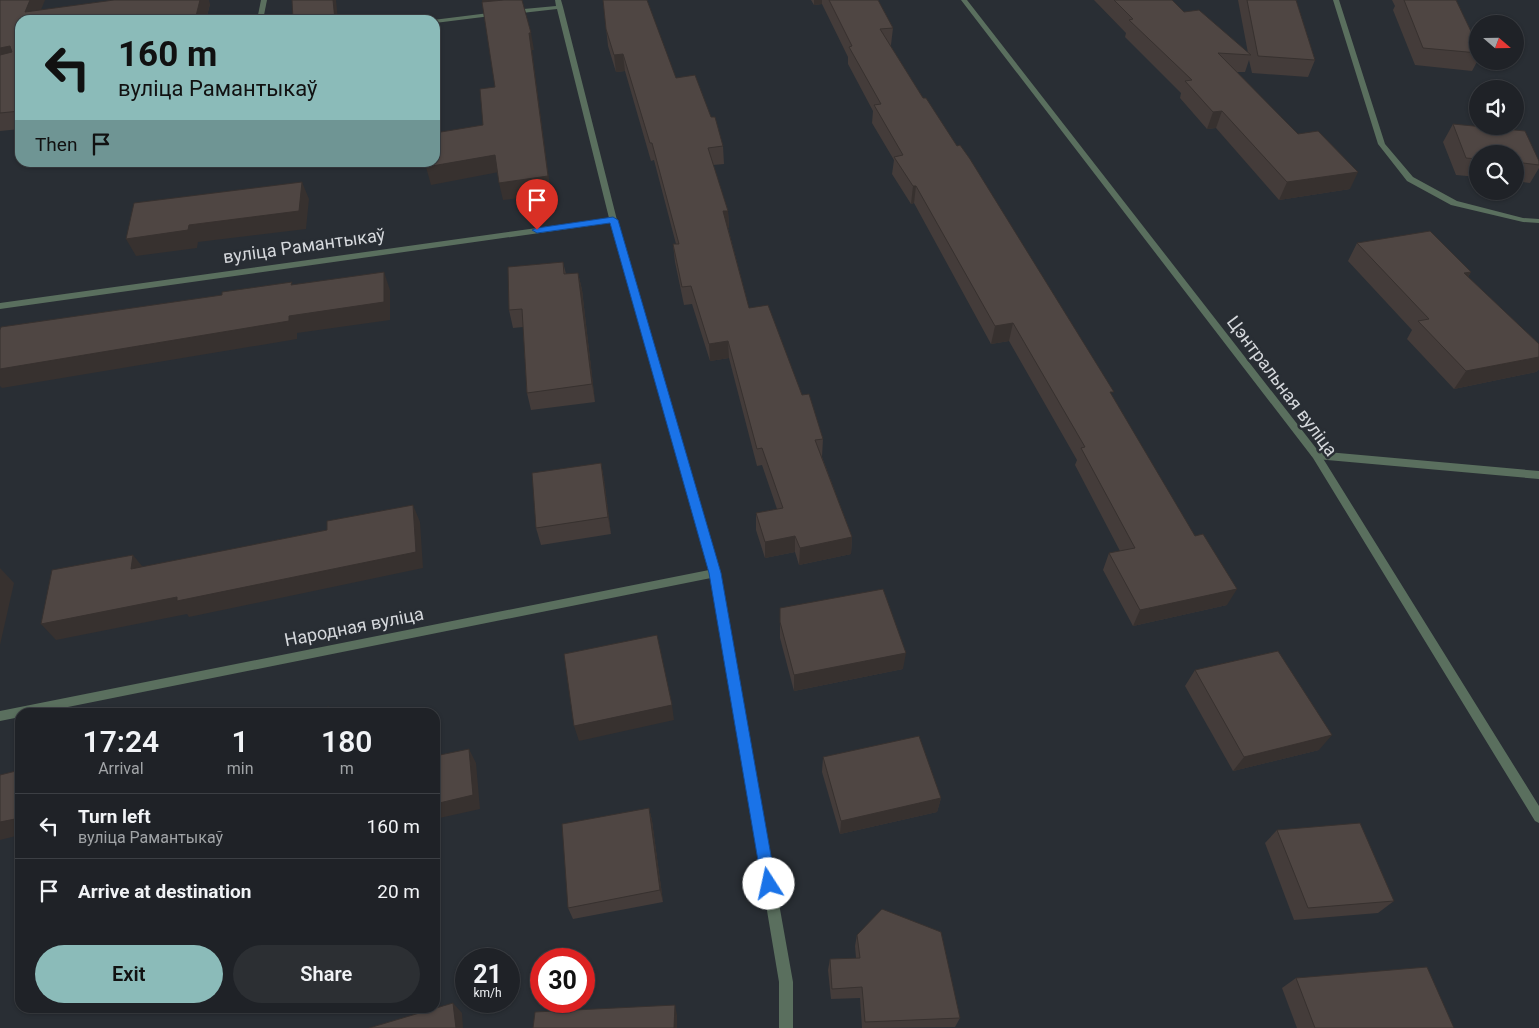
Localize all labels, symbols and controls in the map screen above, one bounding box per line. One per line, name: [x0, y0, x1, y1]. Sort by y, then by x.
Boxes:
north arrow: [1469, 15, 1524, 70]
map controls: [1469, 15, 1524, 200]
text: 160 m: [118, 34, 217, 75]
icon: left: [35, 35, 100, 100]
text: вуліца Рамантыкаў: [118, 76, 317, 101]
button: sound: [1469, 80, 1524, 135]
icon: arrive: [87, 130, 115, 158]
text: Then: [35, 133, 77, 156]
button: search: [1469, 145, 1524, 200]
pin: [516, 179, 558, 230]
icon: arrive: [523, 186, 551, 214]
street label: вуліца Рамантыкаў: [222, 224, 387, 267]
street label: Цэнтральная вуліца: [1223, 311, 1342, 460]
street label: Народная вуліца: [283, 603, 425, 650]
text: 17:24: [83, 724, 159, 759]
text: 1: [232, 724, 249, 759]
text: 180: [321, 724, 372, 759]
text: Arrival: [98, 759, 144, 778]
text: min: [227, 759, 254, 778]
text: m: [340, 759, 354, 778]
text: Turn left: [78, 805, 151, 828]
icon: left: [35, 812, 63, 840]
text: 160 m: [367, 815, 420, 838]
text: вуліца Рамантыкаў: [78, 828, 223, 847]
position arrow: [742, 857, 794, 909]
icon: arrive: [35, 877, 63, 905]
text: Arrive at destination: [78, 880, 251, 903]
text: 20 m: [377, 880, 420, 903]
button: Exit: [35, 945, 223, 1003]
button: Share: [233, 945, 420, 1003]
speed limit sign: 30: [530, 948, 595, 1013]
text: 21: [473, 960, 502, 989]
text: km/h: [473, 986, 502, 1000]

